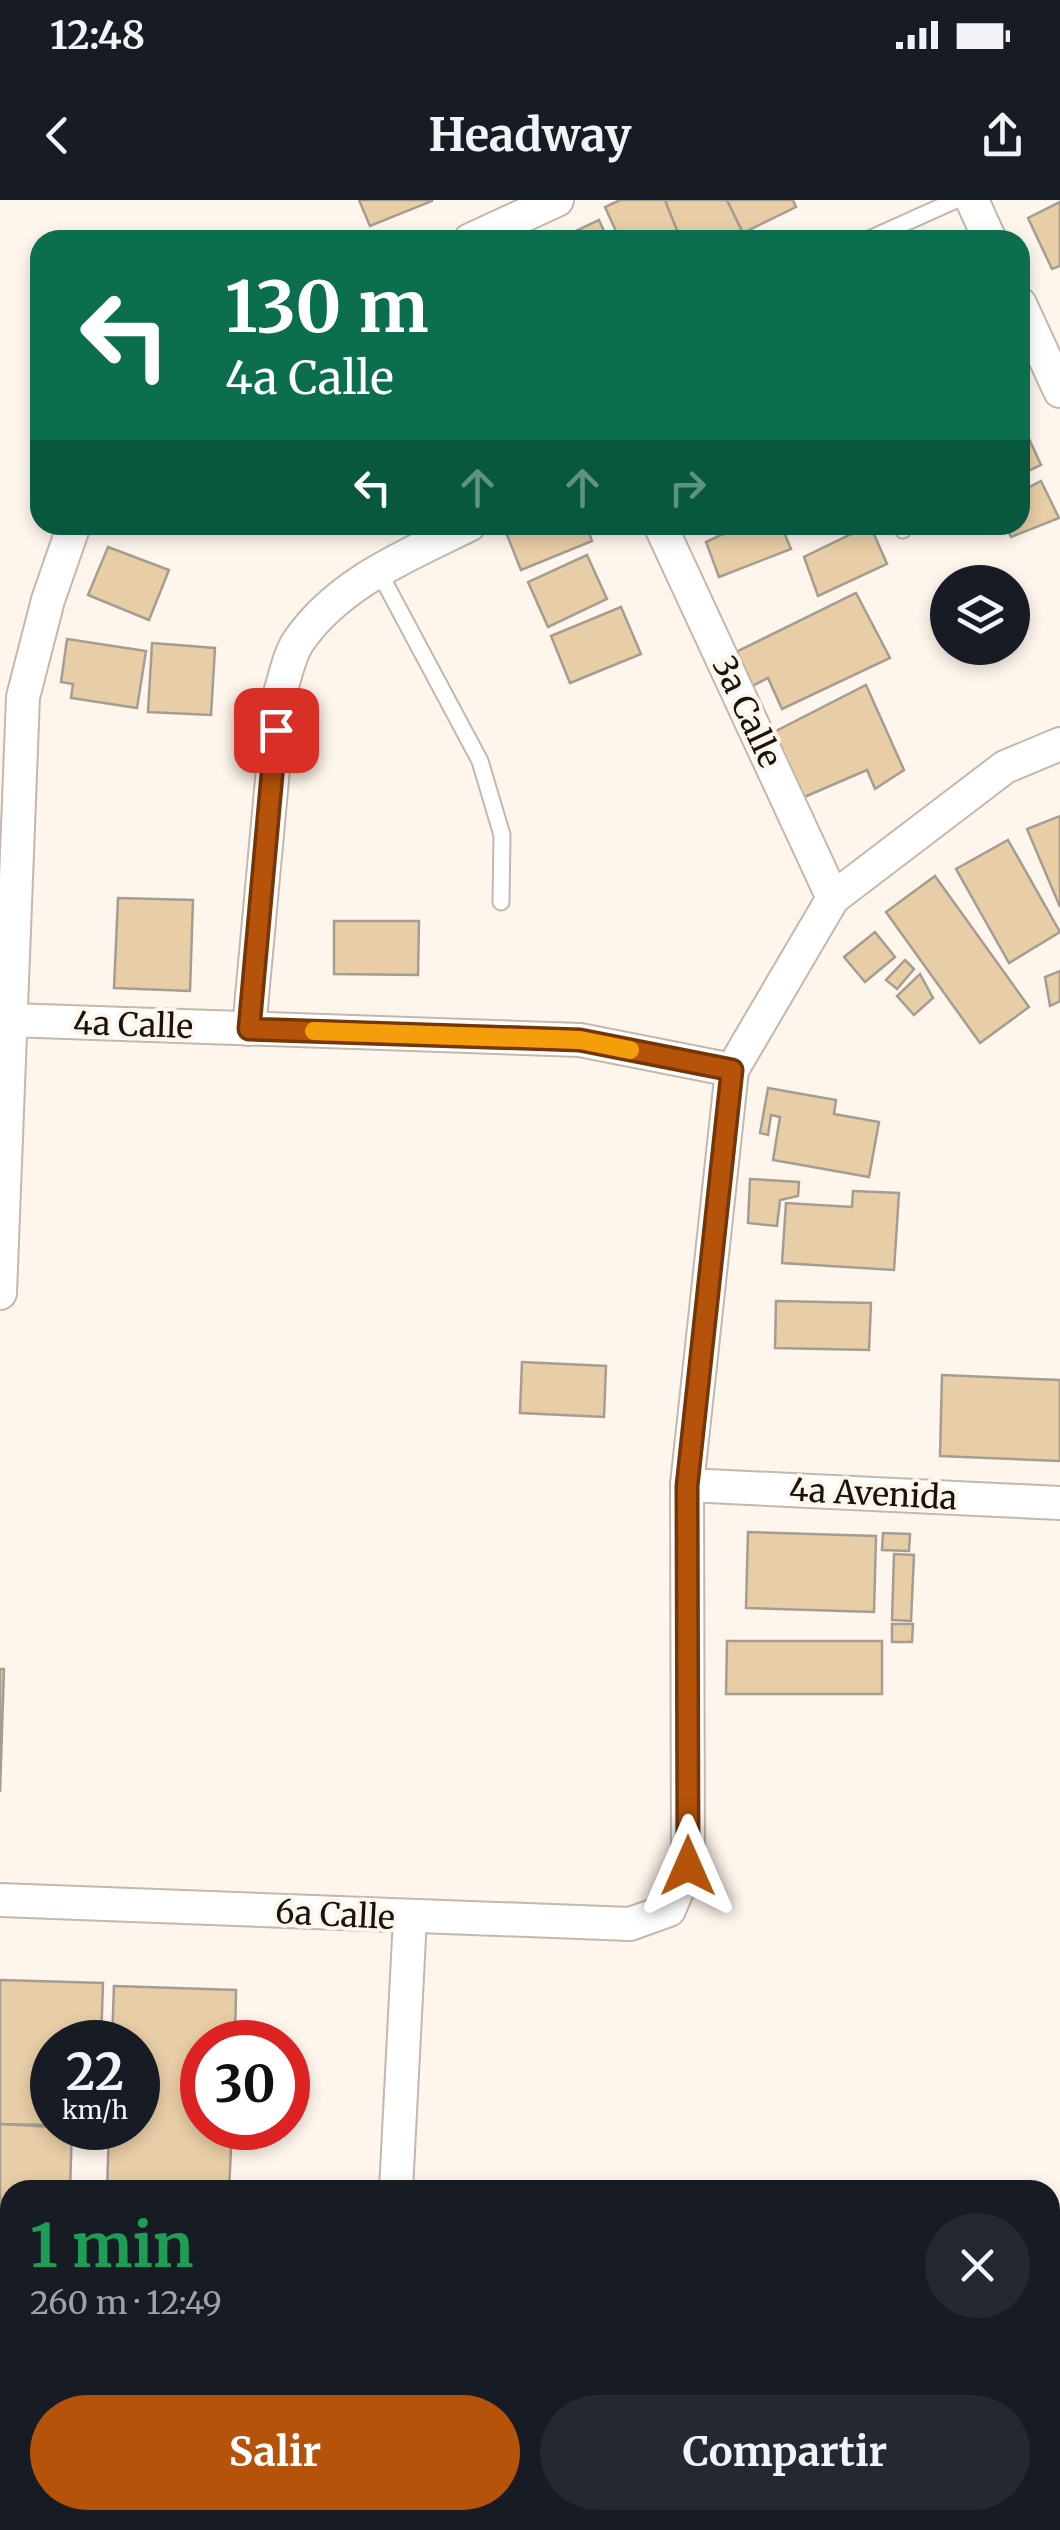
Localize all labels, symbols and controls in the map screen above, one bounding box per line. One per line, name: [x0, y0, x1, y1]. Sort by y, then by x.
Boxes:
text: 12:48: [50, 12, 145, 59]
text: Headway: [429, 107, 631, 163]
icon: back: [30, 108, 85, 163]
icon: share: [975, 108, 1030, 163]
text: 130 m: [225, 263, 429, 351]
icon: left: [60, 270, 190, 400]
text: 4a Calle: [225, 350, 394, 406]
icon: left: [345, 460, 400, 515]
icon: ahead: [450, 460, 505, 515]
icon: ahead: [555, 460, 610, 515]
icon: right: [660, 460, 715, 515]
map controls: [930, 565, 1030, 665]
button: layers: [930, 565, 1030, 665]
street label: 3a Calle: [704, 650, 790, 774]
pin: [234, 688, 319, 773]
icon: arrive: [249, 703, 304, 758]
street label: 4a Calle: [72, 1003, 194, 1047]
street label: 4a Avenida: [788, 1470, 958, 1518]
position arrow: [636, 1814, 740, 1918]
street label: 6a Calle: [274, 1892, 396, 1938]
speed limit sign: 30: [180, 2020, 310, 2150]
text: 22: [66, 2041, 124, 2104]
text: km/h: [62, 2094, 128, 2126]
text: 1 min: [30, 2208, 193, 2283]
button: close: [925, 2213, 1030, 2318]
text: 260 m · 12:49: [30, 2283, 222, 2323]
button: Salir: [30, 2395, 520, 2510]
button: Compartir: [540, 2395, 1030, 2510]

